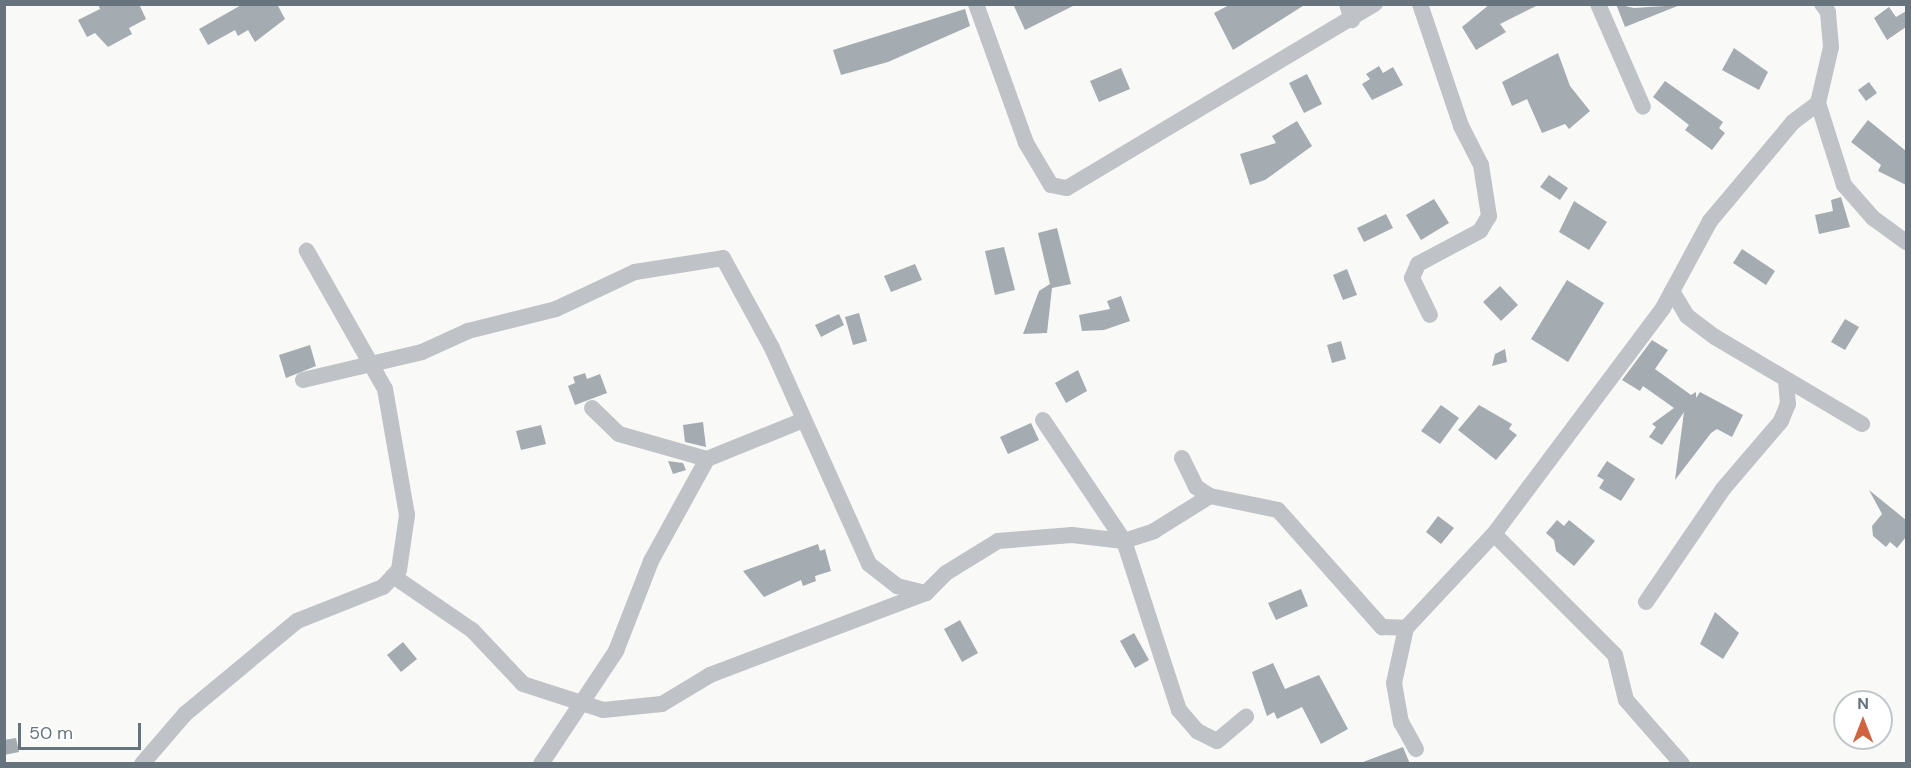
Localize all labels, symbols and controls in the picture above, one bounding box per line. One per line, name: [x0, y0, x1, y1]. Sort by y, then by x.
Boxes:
north arrow: [1833, 690, 1893, 750]
text: N: [1857, 693, 1869, 714]
scale bar: [21, 711, 144, 749]
text: 50 m: [29, 721, 73, 745]

